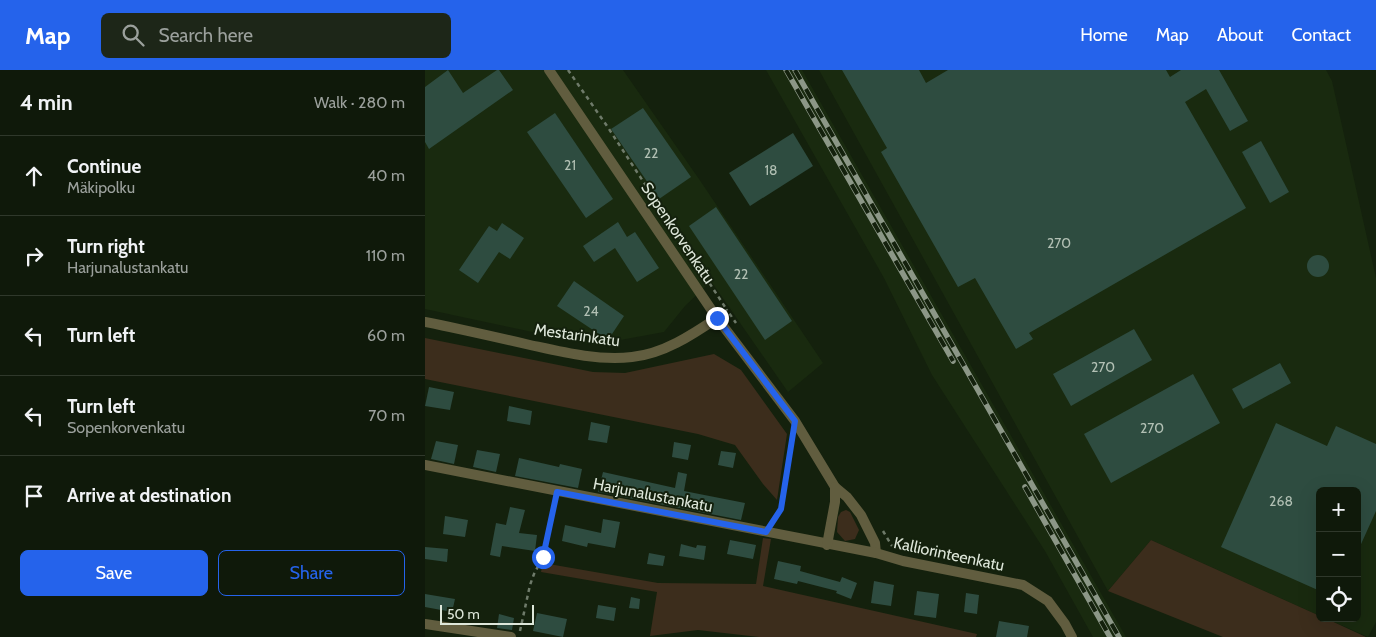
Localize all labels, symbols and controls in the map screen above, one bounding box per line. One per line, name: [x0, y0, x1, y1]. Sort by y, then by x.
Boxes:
search box: [101, 13, 451, 58]
text: Map: [25, 21, 71, 50]
icon: search: [119, 21, 147, 49]
text: Search here: [159, 24, 253, 47]
text: Home: [1080, 24, 1128, 46]
text: Map: [1156, 24, 1189, 46]
text: About: [1217, 24, 1263, 46]
text: Contact: [1291, 24, 1351, 46]
text: 4 min: [20, 90, 73, 115]
text: Walk · 280 m: [314, 93, 405, 112]
house number: 22: [644, 144, 658, 162]
text: Continue: [67, 155, 141, 178]
house number: 21: [564, 156, 576, 174]
house number: 18: [764, 161, 778, 179]
icon: ahead: [20, 162, 48, 190]
text: 40 m: [367, 166, 405, 185]
text: Mäkipolku: [67, 178, 135, 197]
street label: Sopenkorvenkatu: [637, 179, 719, 287]
house number: 270: [1047, 234, 1071, 252]
text: Turn right: [67, 235, 145, 258]
icon: right: [20, 242, 48, 270]
text: 110 m: [366, 246, 405, 265]
text: Harjunalustankatu: [67, 258, 188, 277]
house number: 22: [734, 265, 748, 283]
house number: 24: [583, 302, 599, 320]
route end: [706, 307, 729, 330]
street label: Mestarinkatu: [533, 320, 621, 350]
icon: left: [20, 322, 48, 350]
text: Turn left: [67, 324, 135, 347]
text: 60 m: [367, 326, 405, 345]
house number: 270: [1091, 358, 1115, 376]
text: Turn left: [67, 395, 135, 418]
icon: left: [20, 402, 48, 430]
text: 70 m: [368, 406, 405, 425]
text: Sopenkorvenkatu: [67, 418, 185, 437]
house number: 270: [1140, 419, 1164, 437]
street label: Harjunalustankatu: [592, 474, 714, 516]
icon: arrive: [20, 482, 48, 510]
text: Arrive at destination: [67, 484, 231, 507]
map controls: [1316, 487, 1361, 622]
button: +: [1316, 487, 1361, 532]
house number: 268: [1269, 492, 1293, 510]
button: −: [1316, 532, 1361, 577]
street label: Kalliorinteenkatu: [892, 533, 1006, 575]
route start: [532, 546, 555, 569]
button: Save: [20, 550, 208, 596]
button: Share: [218, 550, 405, 596]
button: locate: [1316, 577, 1361, 622]
scale bar: [440, 602, 534, 625]
text: 50 m: [447, 605, 480, 623]

